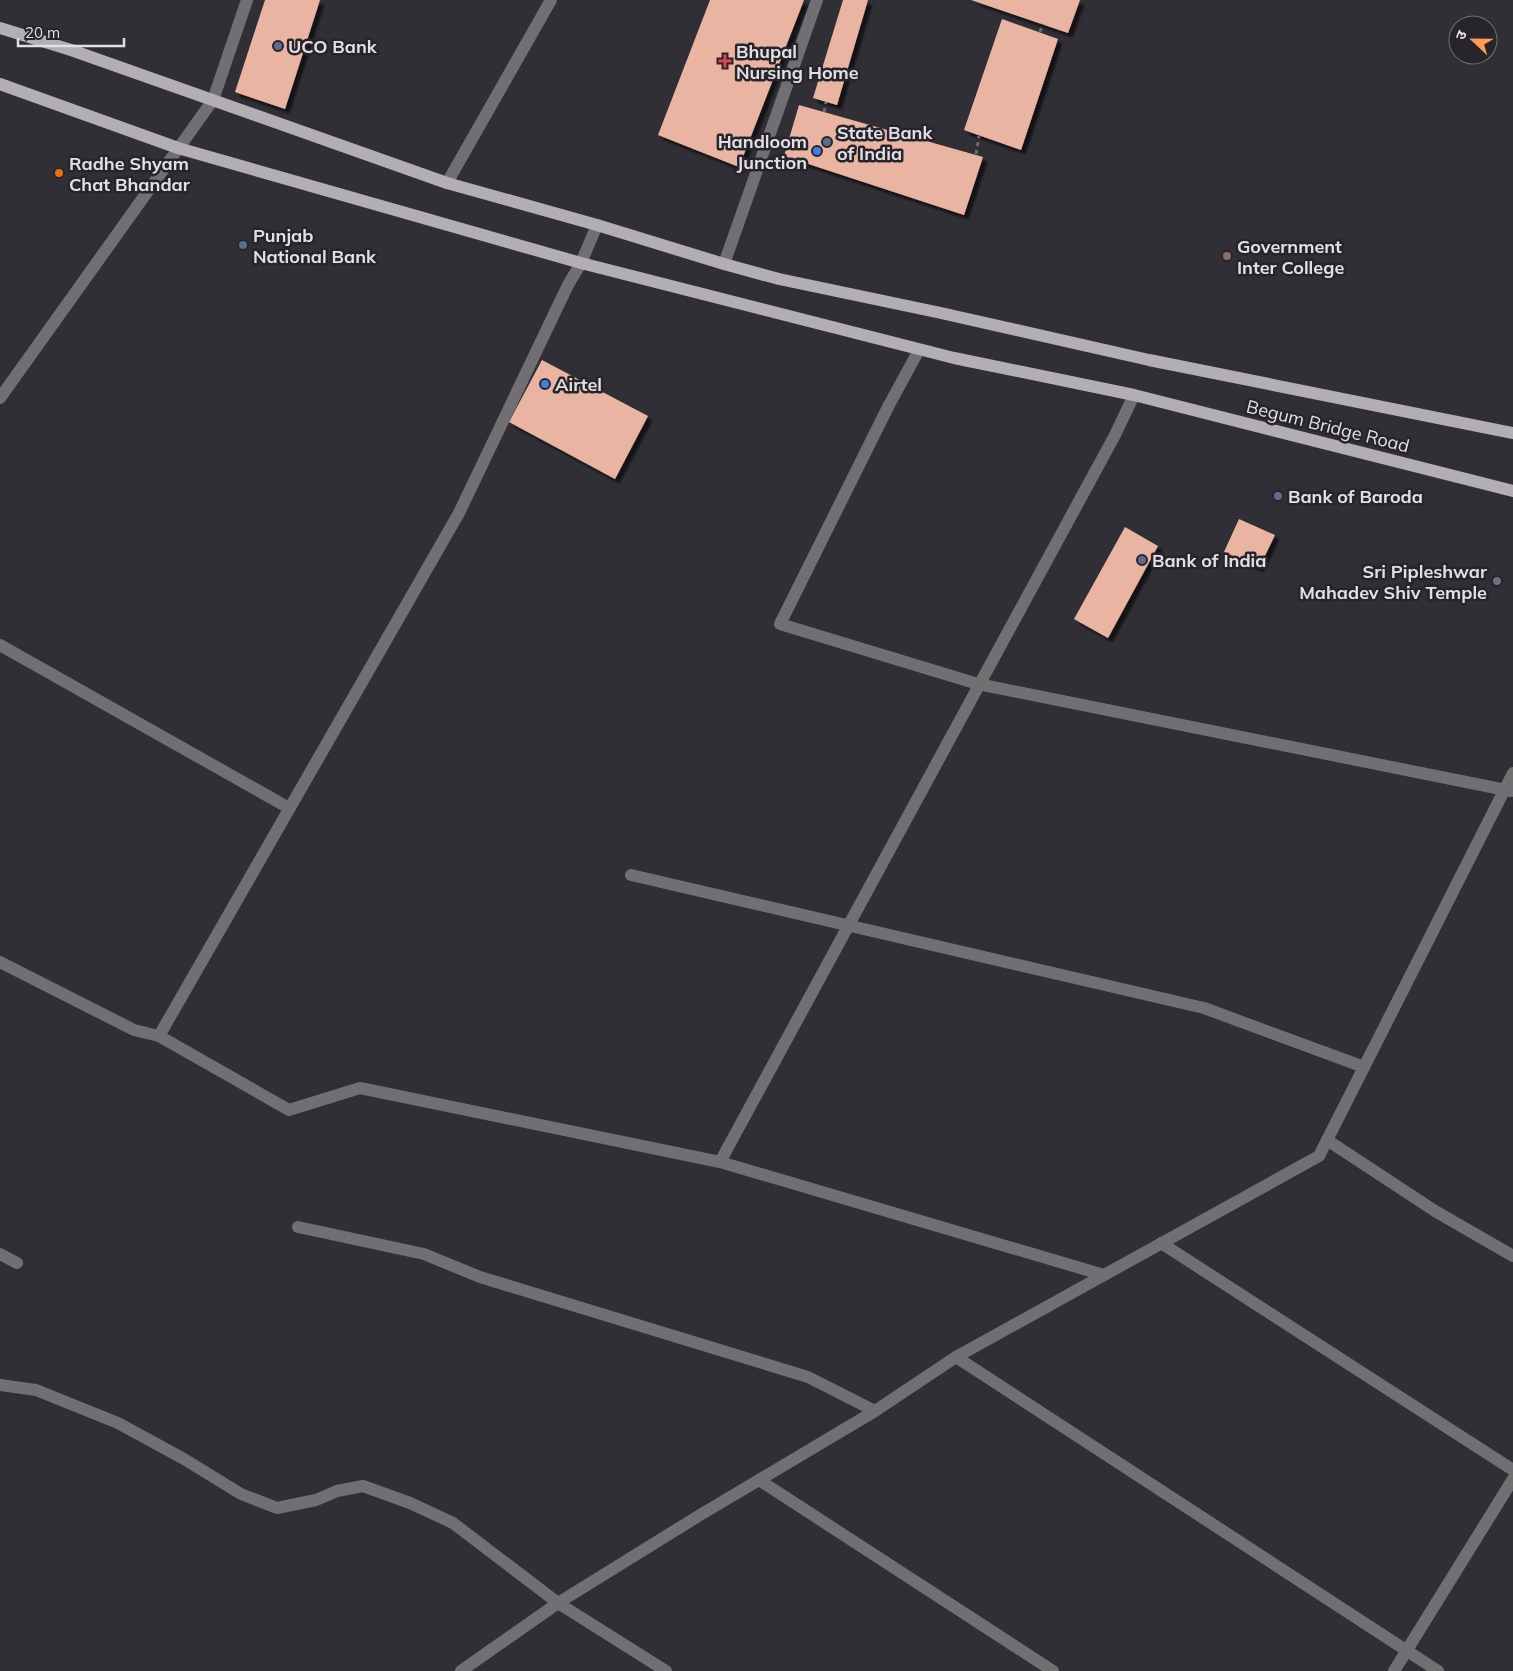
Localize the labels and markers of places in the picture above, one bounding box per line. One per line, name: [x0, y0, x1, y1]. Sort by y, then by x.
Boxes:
place label: UCO Bank: [288, 35, 378, 58]
marker: UCO Bank: [272, 40, 284, 52]
place label: Bhupal Nursing Home: [736, 40, 859, 84]
marker: Bhupal Nursing Home: [718, 54, 732, 68]
place label: State Bank of India: [837, 121, 933, 165]
place label: Handloom Junction: [718, 130, 807, 174]
marker: State Bank of India: [821, 136, 833, 148]
marker: Handloom Junction: [811, 145, 823, 157]
place label: Radhe Shyam Chat Bhandar: [69, 152, 191, 196]
marker: Radhe Shyam Chat Bhandar: [53, 167, 65, 179]
place label: Punjab National Bank: [253, 224, 377, 268]
place label: Government Inter College: [1237, 235, 1344, 279]
marker: Punjab National Bank: [237, 239, 249, 251]
marker: Government Inter College: [1221, 250, 1233, 262]
place label: Airtel: [555, 373, 602, 396]
marker: Airtel: [539, 378, 551, 390]
place label: Bank of Baroda: [1288, 485, 1423, 508]
marker: Bank of Baroda: [1272, 490, 1284, 502]
place label: Bank of India: [1152, 549, 1266, 572]
marker: Bank of India: [1136, 554, 1148, 566]
place label: Sri Pipleshwar Mahadev Shiv Temple: [1299, 560, 1488, 604]
marker: Sri Pipleshwar Mahadev Shiv Temple: [1491, 575, 1503, 587]

